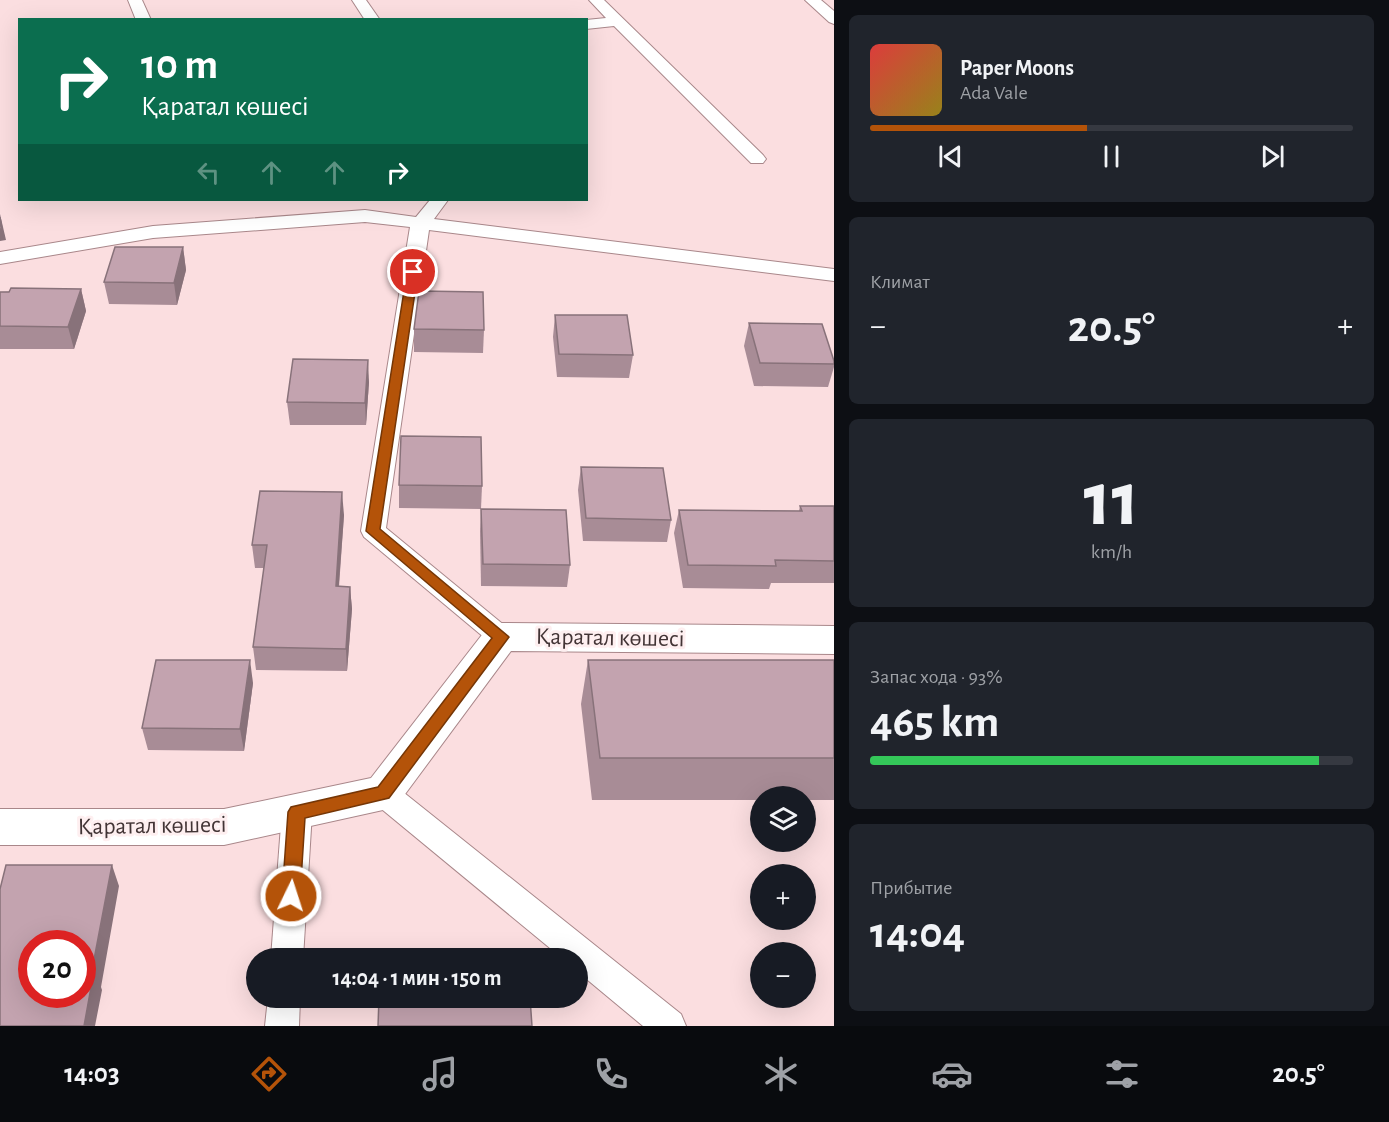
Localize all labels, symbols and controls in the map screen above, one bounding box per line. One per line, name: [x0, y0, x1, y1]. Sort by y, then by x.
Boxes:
icon: right: [42, 42, 120, 120]
text: 10 m: [141, 44, 218, 86]
text: Paper Moons: [960, 57, 1074, 79]
text: Ada Vale: [960, 83, 1028, 103]
text: Қаратал көшесі: [141, 93, 309, 120]
icon: previous: [934, 140, 967, 173]
icon: pause: [1095, 140, 1128, 173]
icon: next: [1256, 140, 1289, 173]
icon: left: [192, 156, 225, 189]
icon: ahead: [255, 156, 288, 189]
icon: ahead: [318, 156, 351, 189]
icon: right: [381, 156, 414, 189]
pin: [387, 246, 438, 297]
icon: arrive: [396, 255, 429, 288]
text: Климат: [870, 272, 930, 292]
text: 20.5°: [1068, 305, 1155, 350]
text: −: [870, 310, 886, 343]
text: +: [1337, 310, 1353, 343]
text: 11: [1083, 462, 1140, 540]
text: km/h: [1091, 542, 1132, 562]
street label: Қаратал көшесі: [535, 625, 685, 651]
text: Запас хода · 93%: [870, 667, 1003, 687]
text: 465 km: [870, 700, 999, 745]
map controls: [750, 786, 816, 1008]
button: layers: [750, 786, 816, 852]
street label: Қаратал көшесі: [77, 813, 227, 839]
position arrow: [259, 864, 323, 928]
button: +: [750, 864, 816, 930]
text: Прибытие: [870, 878, 952, 898]
text: 14:04: [870, 911, 965, 956]
speed limit sign: 20: [18, 930, 96, 1008]
button: −: [750, 942, 816, 1008]
text: 14:04 · 1 мин · 150 m: [333, 967, 501, 989]
icon: directions: [248, 1053, 290, 1095]
icon: music: [419, 1053, 461, 1095]
icon: phone: [590, 1053, 632, 1095]
icon: climate: [760, 1053, 802, 1095]
icon: car: [931, 1053, 973, 1095]
icon: filters: [1101, 1053, 1143, 1095]
text: 14:03: [64, 1060, 120, 1087]
text: 20.5°: [1272, 1060, 1325, 1087]

